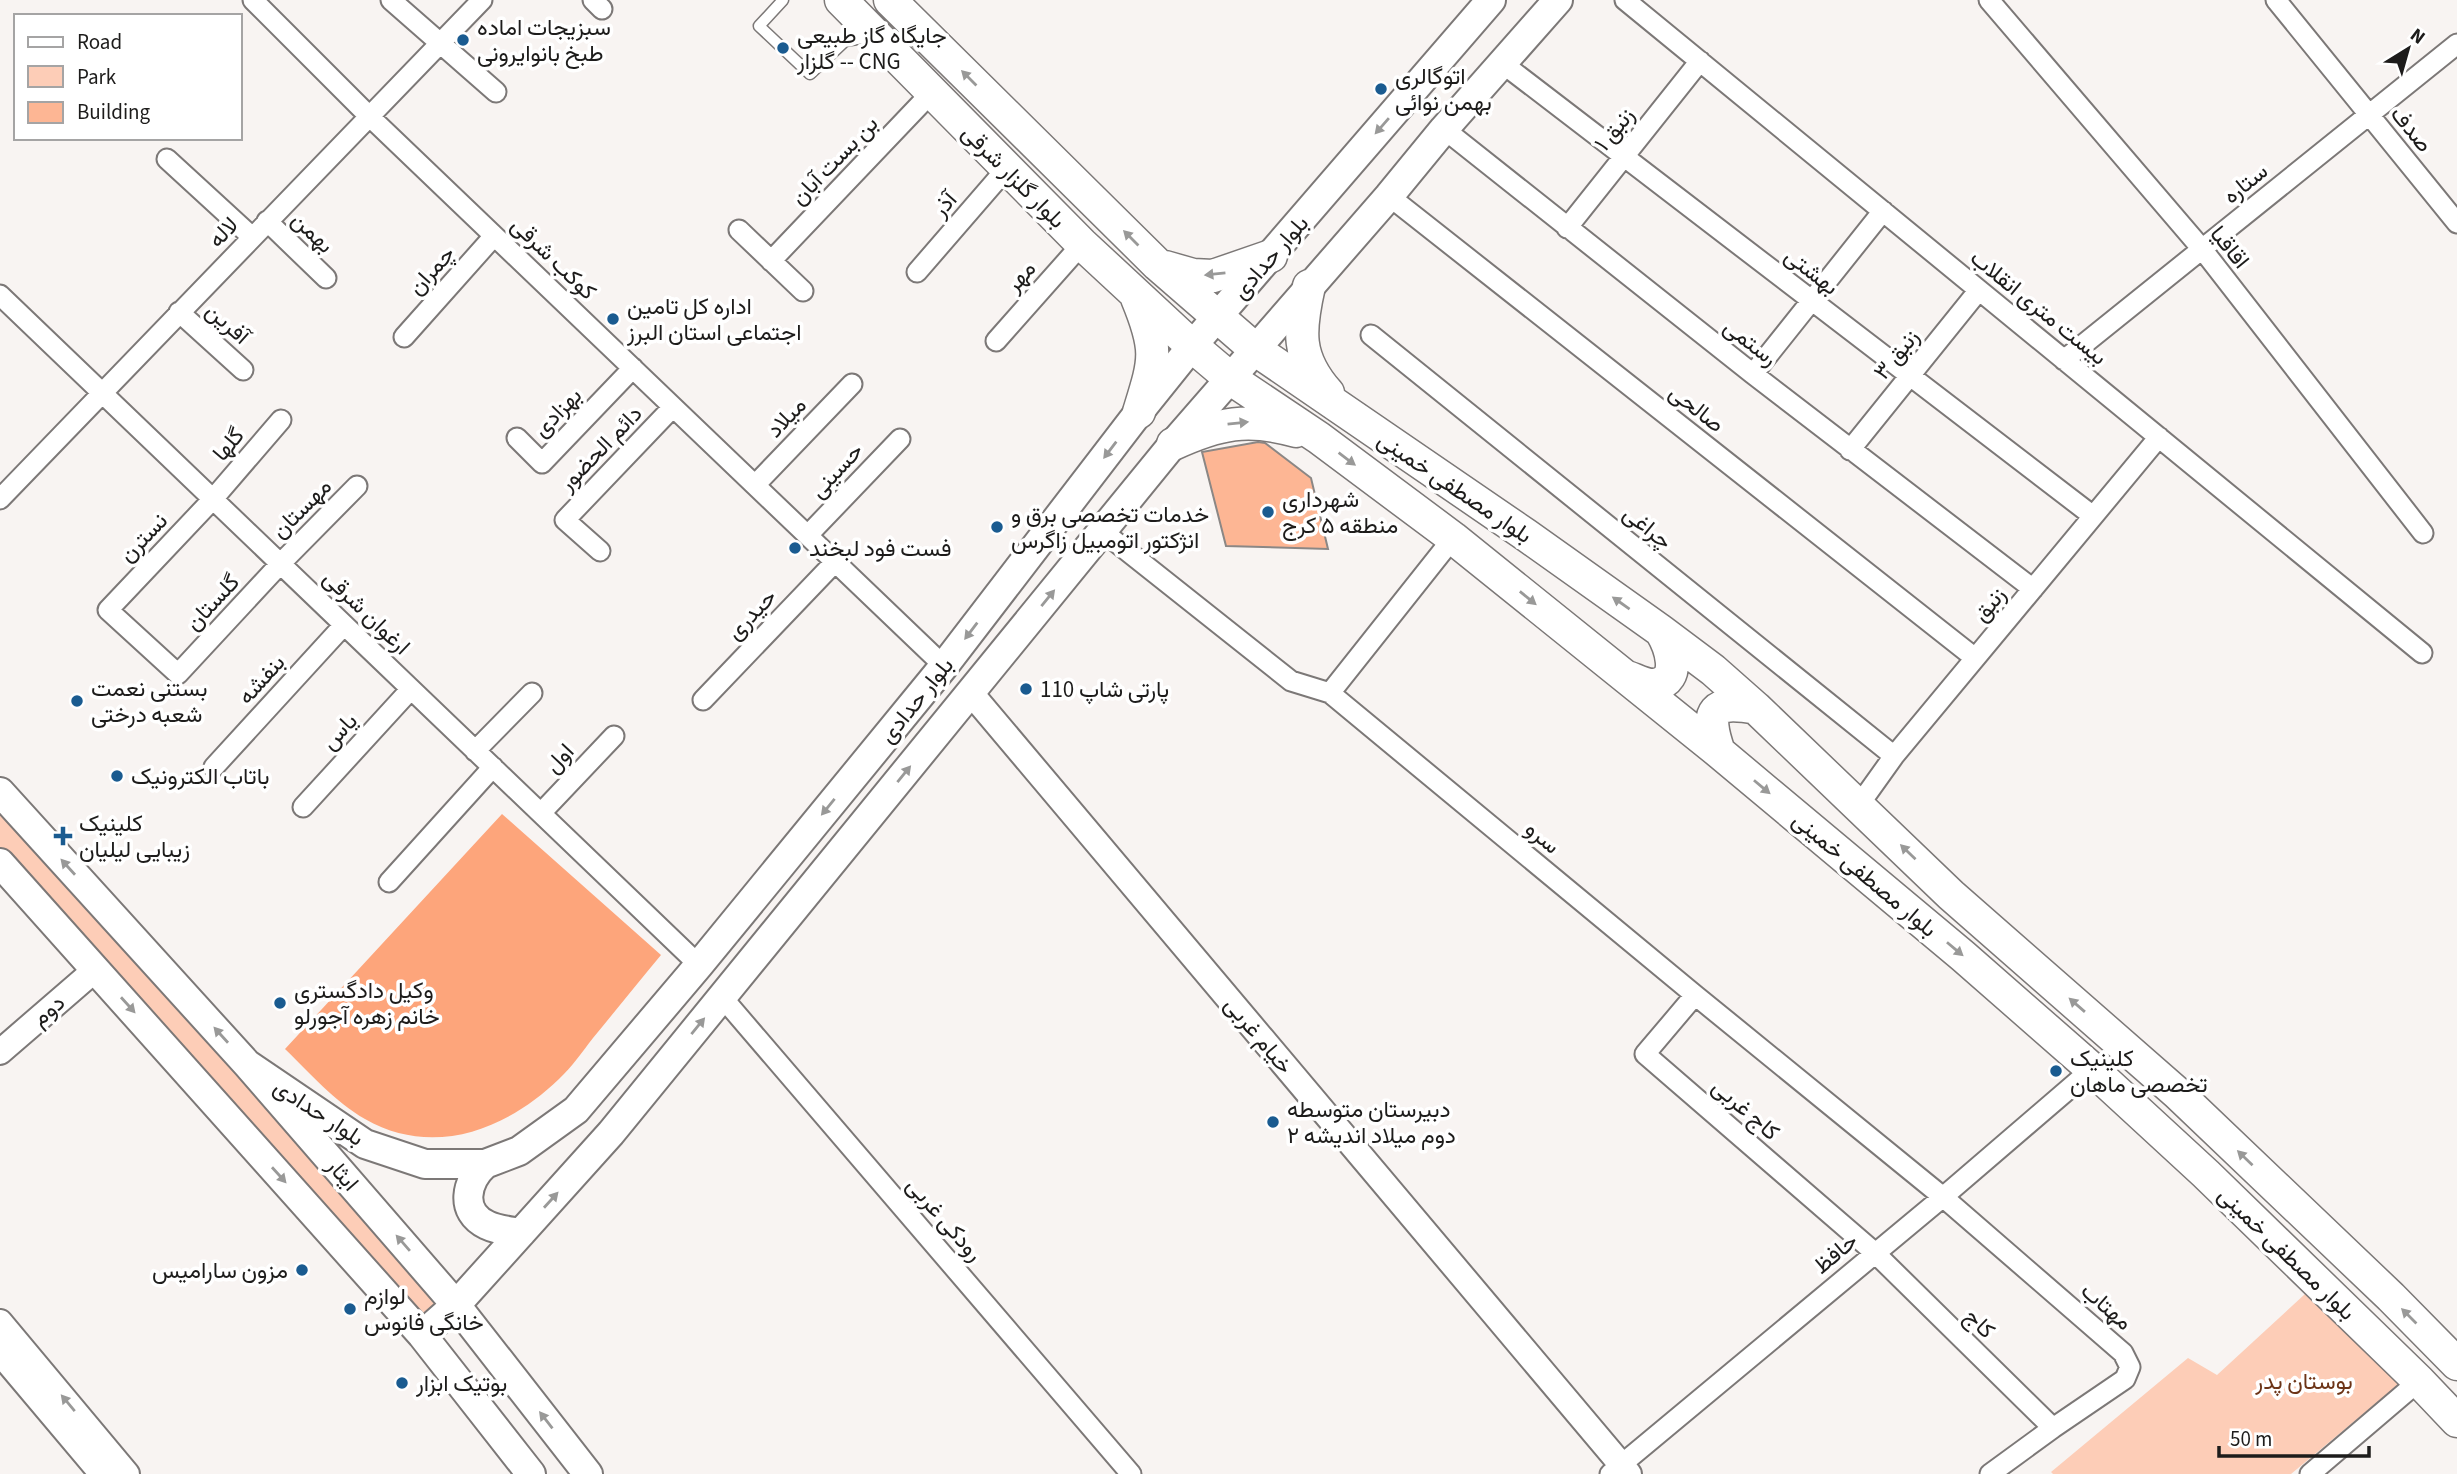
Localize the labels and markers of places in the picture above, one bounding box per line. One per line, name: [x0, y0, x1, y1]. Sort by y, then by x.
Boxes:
place label: سبزیجات اماده طبخ بانوایرونی: [477, 11, 611, 70]
place label: جایگاه گاز طبیعی گلزار -- CNG: [796, 19, 947, 78]
marker: سبزیجات اماده طبخ بانوایرونی: [455, 32, 471, 48]
marker: جایگاه گاز طبیعی گلزار -- CNG: [775, 40, 791, 56]
place label: اتوگالری بهمن نوائی: [1395, 60, 1492, 119]
marker: اتوگالری بهمن نوائی: [1373, 81, 1389, 97]
place label: اداره کل تامین اجتماعی استان البرز: [626, 290, 802, 349]
marker: اداره کل تامین اجتماعی استان البرز: [605, 311, 621, 327]
place label: شهرداری منطقه ۵ کرج: [1282, 483, 1398, 542]
place label: خدمات تخصصی برق و انژکتور اتومبیل زاگرس: [1011, 498, 1209, 557]
marker: شهرداری منطقه ۵ کرج: [1260, 504, 1276, 520]
marker: خدمات تخصصی برق و انژکتور اتومبیل زاگرس: [989, 519, 1005, 535]
place label: فست فود لبخند: [809, 532, 952, 565]
marker: فست فود لبخند: [787, 540, 803, 556]
place label: بستنی نعمت شعبه درختی: [91, 672, 208, 731]
place label: پارتی شاپ 110: [1040, 673, 1169, 706]
marker: پارتی شاپ 110: [1018, 681, 1034, 697]
marker: بستنی نعمت شعبه درختی: [69, 693, 85, 709]
place label: باتاب الکترونیک: [131, 760, 269, 793]
marker: باتاب الکترونیک: [109, 768, 125, 784]
place label: کلینیک زیبایی لیلیان: [79, 807, 190, 866]
marker: کلینیک زیبایی لیلیان: [53, 826, 73, 846]
place label: وکیل دادگستری خانم زهره آجورلو: [294, 974, 440, 1033]
marker: وکیل دادگستری خانم زهره آجورلو: [272, 995, 288, 1011]
place label: کلینیک تخصصی ماهان: [2070, 1042, 2208, 1101]
marker: کلینیک تخصصی ماهان: [2048, 1063, 2064, 1079]
place label: دبیرستان متوسطه دوم میلاد اندیشه ۲: [1287, 1093, 1456, 1152]
marker: دبیرستان متوسطه دوم میلاد اندیشه ۲: [1265, 1114, 1281, 1130]
place label: مزون سارامیس: [152, 1254, 288, 1287]
marker: مزون سارامیس: [294, 1262, 310, 1278]
place label: لوازم خانگی فانوس: [364, 1280, 484, 1339]
marker: لوازم خانگی فانوس: [342, 1301, 358, 1317]
place label: بوتیک ابزار: [415, 1367, 507, 1400]
marker: بوتیک ابزار: [394, 1375, 410, 1391]

